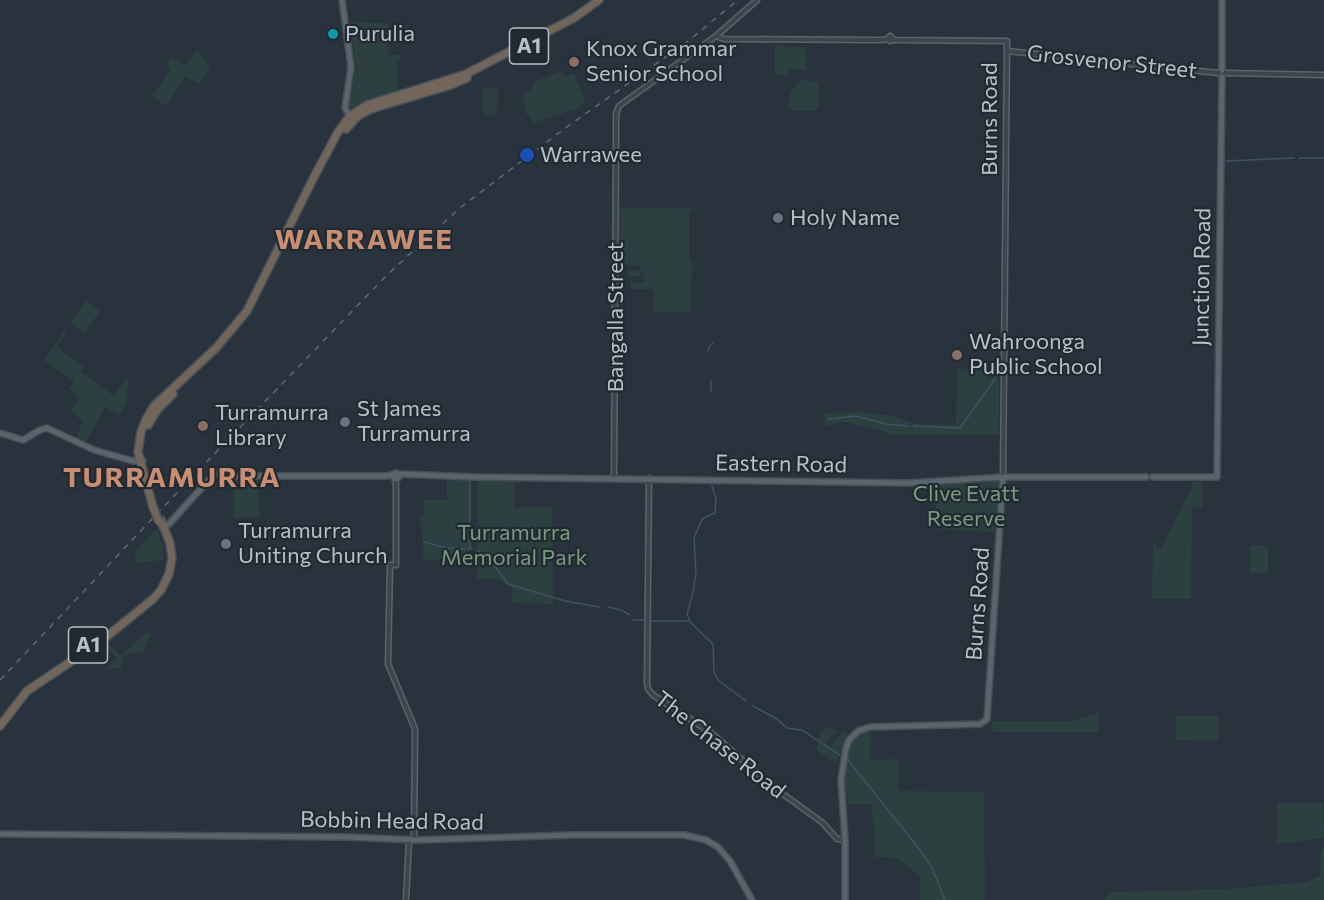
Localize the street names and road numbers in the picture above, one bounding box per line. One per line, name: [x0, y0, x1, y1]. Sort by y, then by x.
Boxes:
road number: A1: [510, 28, 548, 64]
street label: Grosvenor Street: [1026, 40, 1198, 84]
street label: Burns Road: [977, 62, 1003, 176]
street label: Junction Road: [1188, 208, 1216, 346]
street label: Bangalla Street: [603, 242, 629, 392]
street label: Eastern Road: [715, 450, 847, 478]
street label: Burns Road: [961, 546, 995, 662]
road number: A1: [68, 627, 107, 663]
street label: The Chase Road: [649, 686, 791, 804]
street label: Bobbin Head Road: [300, 806, 484, 836]

